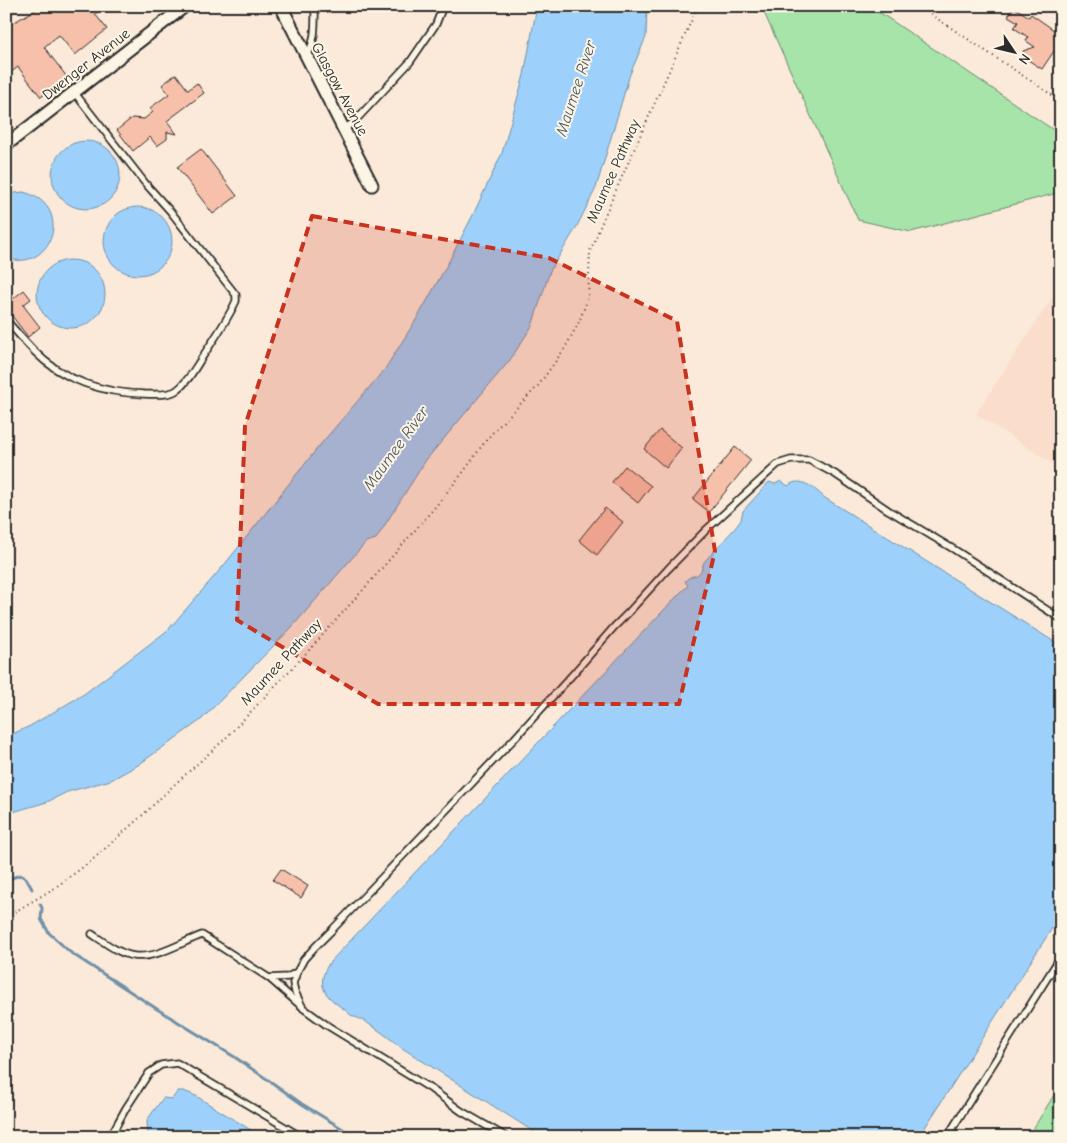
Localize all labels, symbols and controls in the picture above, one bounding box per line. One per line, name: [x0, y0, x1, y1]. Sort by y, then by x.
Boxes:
street label: Dwenger Avenue: [39, 24, 134, 104]
north arrow: [990, 28, 1040, 78]
water label: Maumee River: [552, 38, 600, 139]
street label: Glasgow Avenue: [308, 39, 372, 139]
text: N: [1015, 51, 1034, 68]
street label: Maumee Pathway: [582, 116, 644, 226]
water label: Maumee River: [359, 403, 433, 495]
street label: Maumee Pathway: [236, 615, 326, 709]

